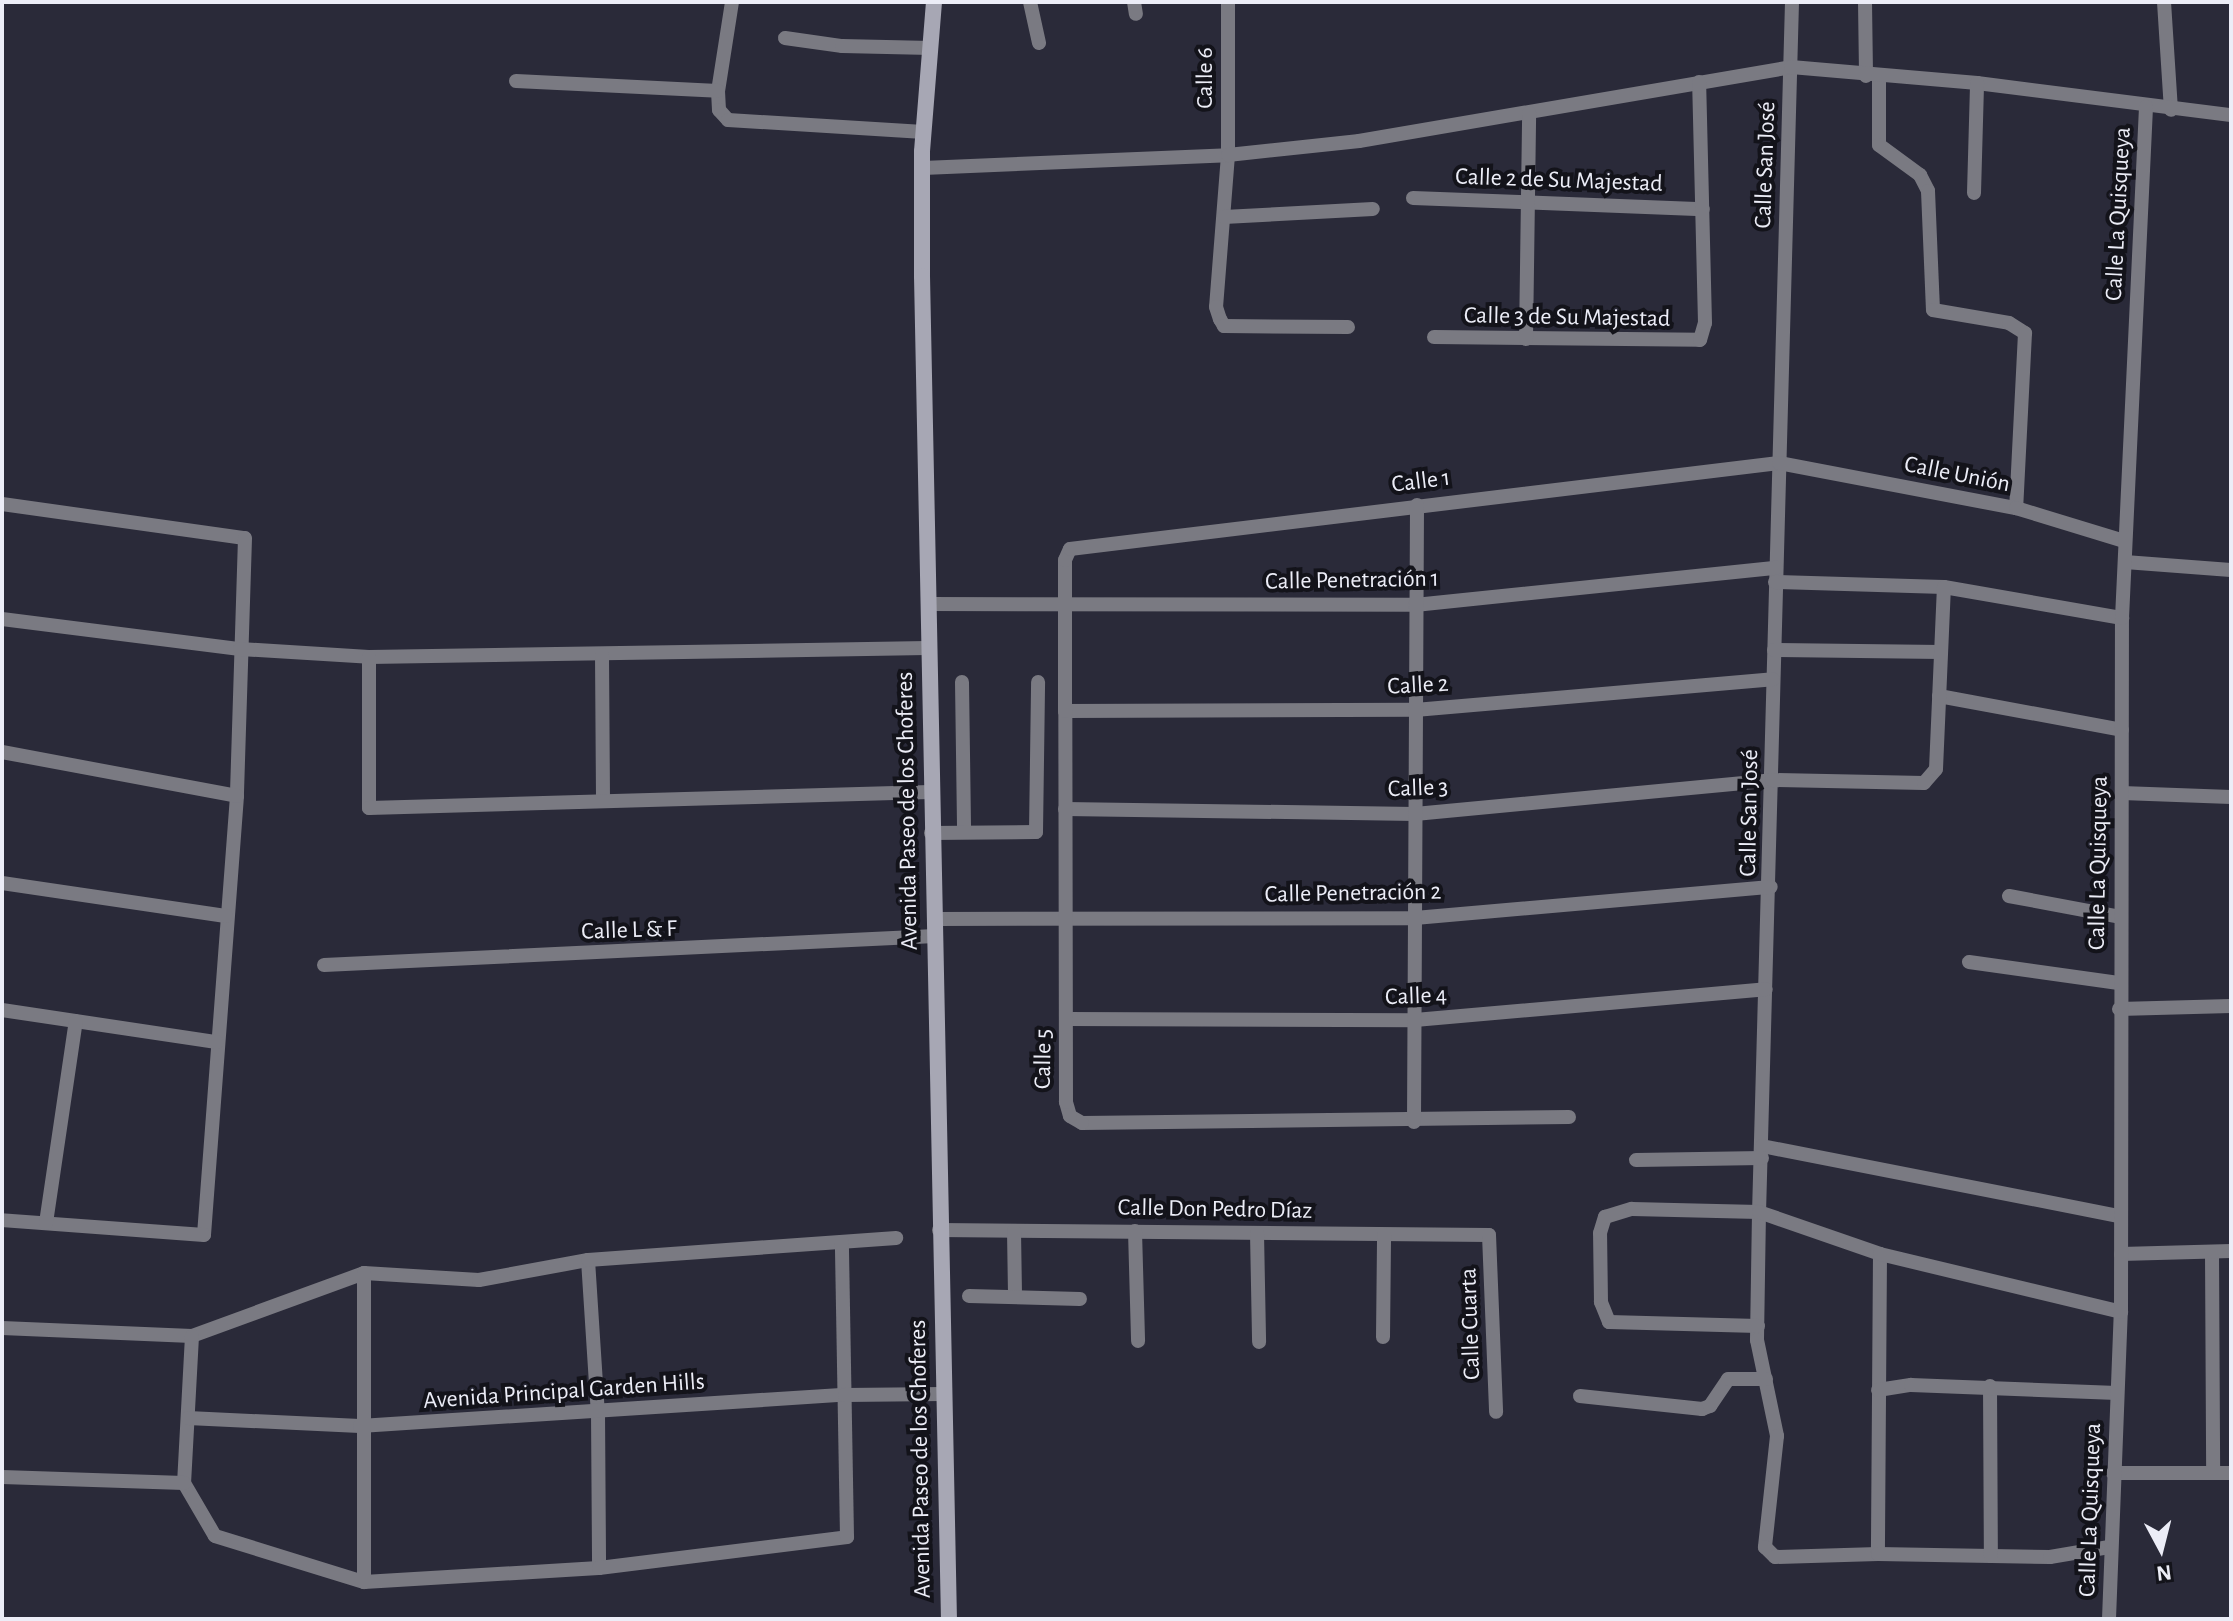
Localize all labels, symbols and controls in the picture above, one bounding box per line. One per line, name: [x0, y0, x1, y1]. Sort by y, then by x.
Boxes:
street label: Calle 6: [1192, 47, 1220, 109]
street label: Calle San José: [1749, 101, 1783, 229]
street label: Calle La Quisqueya: [2100, 126, 2138, 302]
street label: Calle 2 de Su Majestad: [1455, 163, 1663, 199]
street label: Calle 3 de Su Majestad: [1464, 302, 1670, 334]
street label: Calle Unión: [1902, 451, 2012, 499]
street label: Calle 1: [1390, 464, 1452, 500]
street label: Calle Penetración 1: [1265, 565, 1439, 597]
street label: Calle 2: [1387, 670, 1449, 702]
street label: Avenida Paseo de los Choferes: [891, 672, 925, 950]
street label: Calle San José: [1734, 749, 1766, 877]
street label: Calle 3: [1387, 774, 1449, 804]
street label: Calle La Quisqueya: [2083, 776, 2115, 950]
street label: Calle Penetración 2: [1265, 878, 1441, 910]
street label: Calle L & F: [581, 915, 677, 947]
street label: Calle 4: [1385, 982, 1447, 1012]
street label: Calle 5: [1029, 1029, 1059, 1089]
street label: Calle Don Pedro Díaz: [1117, 1194, 1313, 1226]
street label: Calle Cuarta: [1455, 1267, 1487, 1381]
street label: Avenida Paseo de los Choferes: [904, 1320, 938, 1598]
street label: Avenida Principal Garden Hills: [422, 1368, 706, 1416]
street label: Calle La Quisqueya: [2074, 1422, 2108, 1598]
north arrow: [2121, 1509, 2201, 1589]
text: N: [2155, 1561, 2173, 1585]

